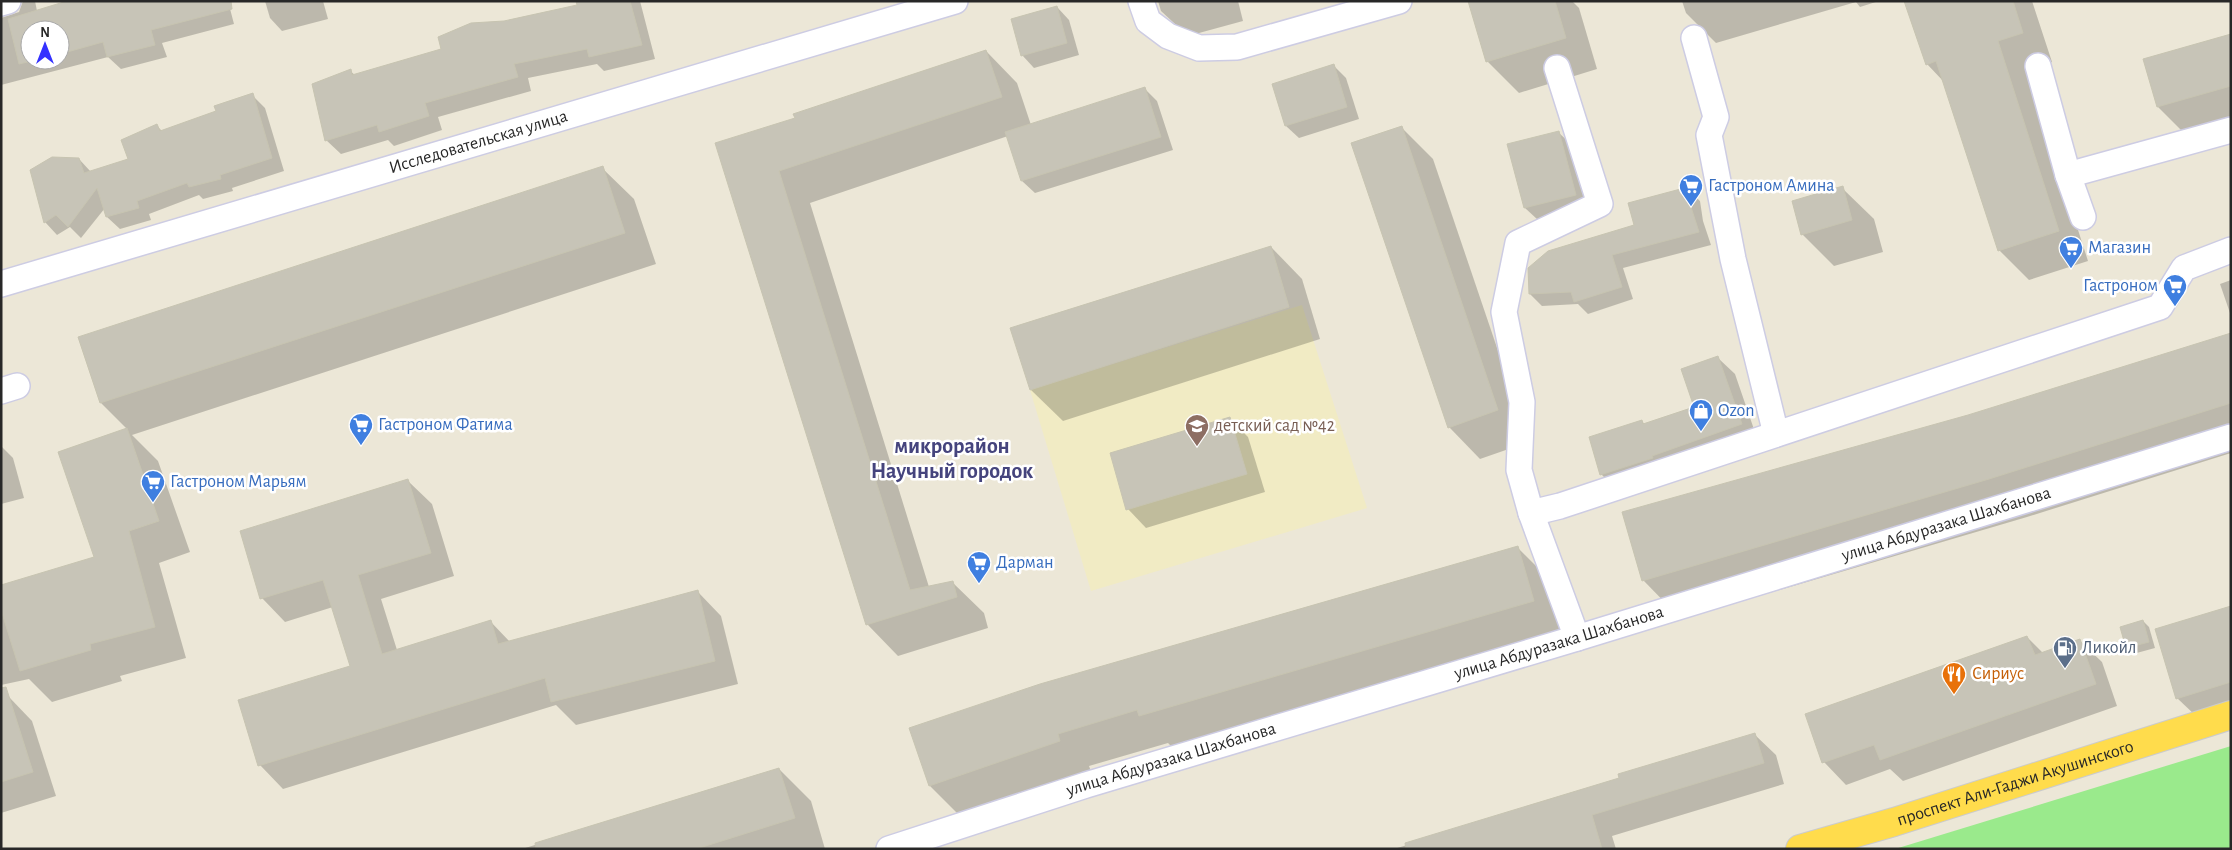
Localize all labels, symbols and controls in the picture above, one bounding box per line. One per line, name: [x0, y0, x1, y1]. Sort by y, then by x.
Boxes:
north arrow: [20, 20, 70, 70]
text: N: [40, 26, 50, 40]
street label: Исследовательская улица: [387, 107, 570, 177]
supermarket icon: Гастроном Амина: [1678, 173, 1704, 207]
place label: Гастроном Амина: [1708, 177, 1835, 195]
supermarket icon: Магазин: [2058, 235, 2084, 269]
place label: Магазин: [2088, 239, 2151, 257]
supermarket icon: Гастроном: [2162, 273, 2188, 307]
place label: Гастроном: [2083, 277, 2158, 295]
shop icon: Ozon: [1688, 398, 1714, 432]
place label: Ozon: [1718, 402, 1755, 420]
supermarket icon: Гастроном Фатима: [348, 412, 374, 446]
school or university icon: детский сад №42: [1184, 413, 1210, 447]
place label: Гастроном Фатима: [378, 416, 513, 434]
place label: детский сад №42: [1214, 417, 1335, 435]
district label: микрорайон Научный городок: [871, 435, 1033, 483]
supermarket icon: Гастроном Марьям: [140, 469, 166, 503]
place label: Гастроном Марьям: [170, 473, 307, 491]
street label: улица Абдуразака Шахбанова: [1839, 484, 2053, 565]
supermarket icon: Дарман: [966, 550, 992, 584]
place label: Дарман: [996, 554, 1054, 572]
street label: улица Абдуразака Шахбанова: [1451, 603, 1666, 683]
fuel station icon: Ликойл: [2052, 635, 2078, 669]
place label: Ликойл: [2082, 639, 2136, 657]
restaurant icon: Сириус: [1941, 661, 1967, 695]
place label: Сириус: [1972, 665, 2024, 683]
street label: улица Абдуразака Шахбанова: [1063, 720, 1278, 800]
street label: проспект Али-Гаджи Акушинского: [1895, 738, 2136, 829]

